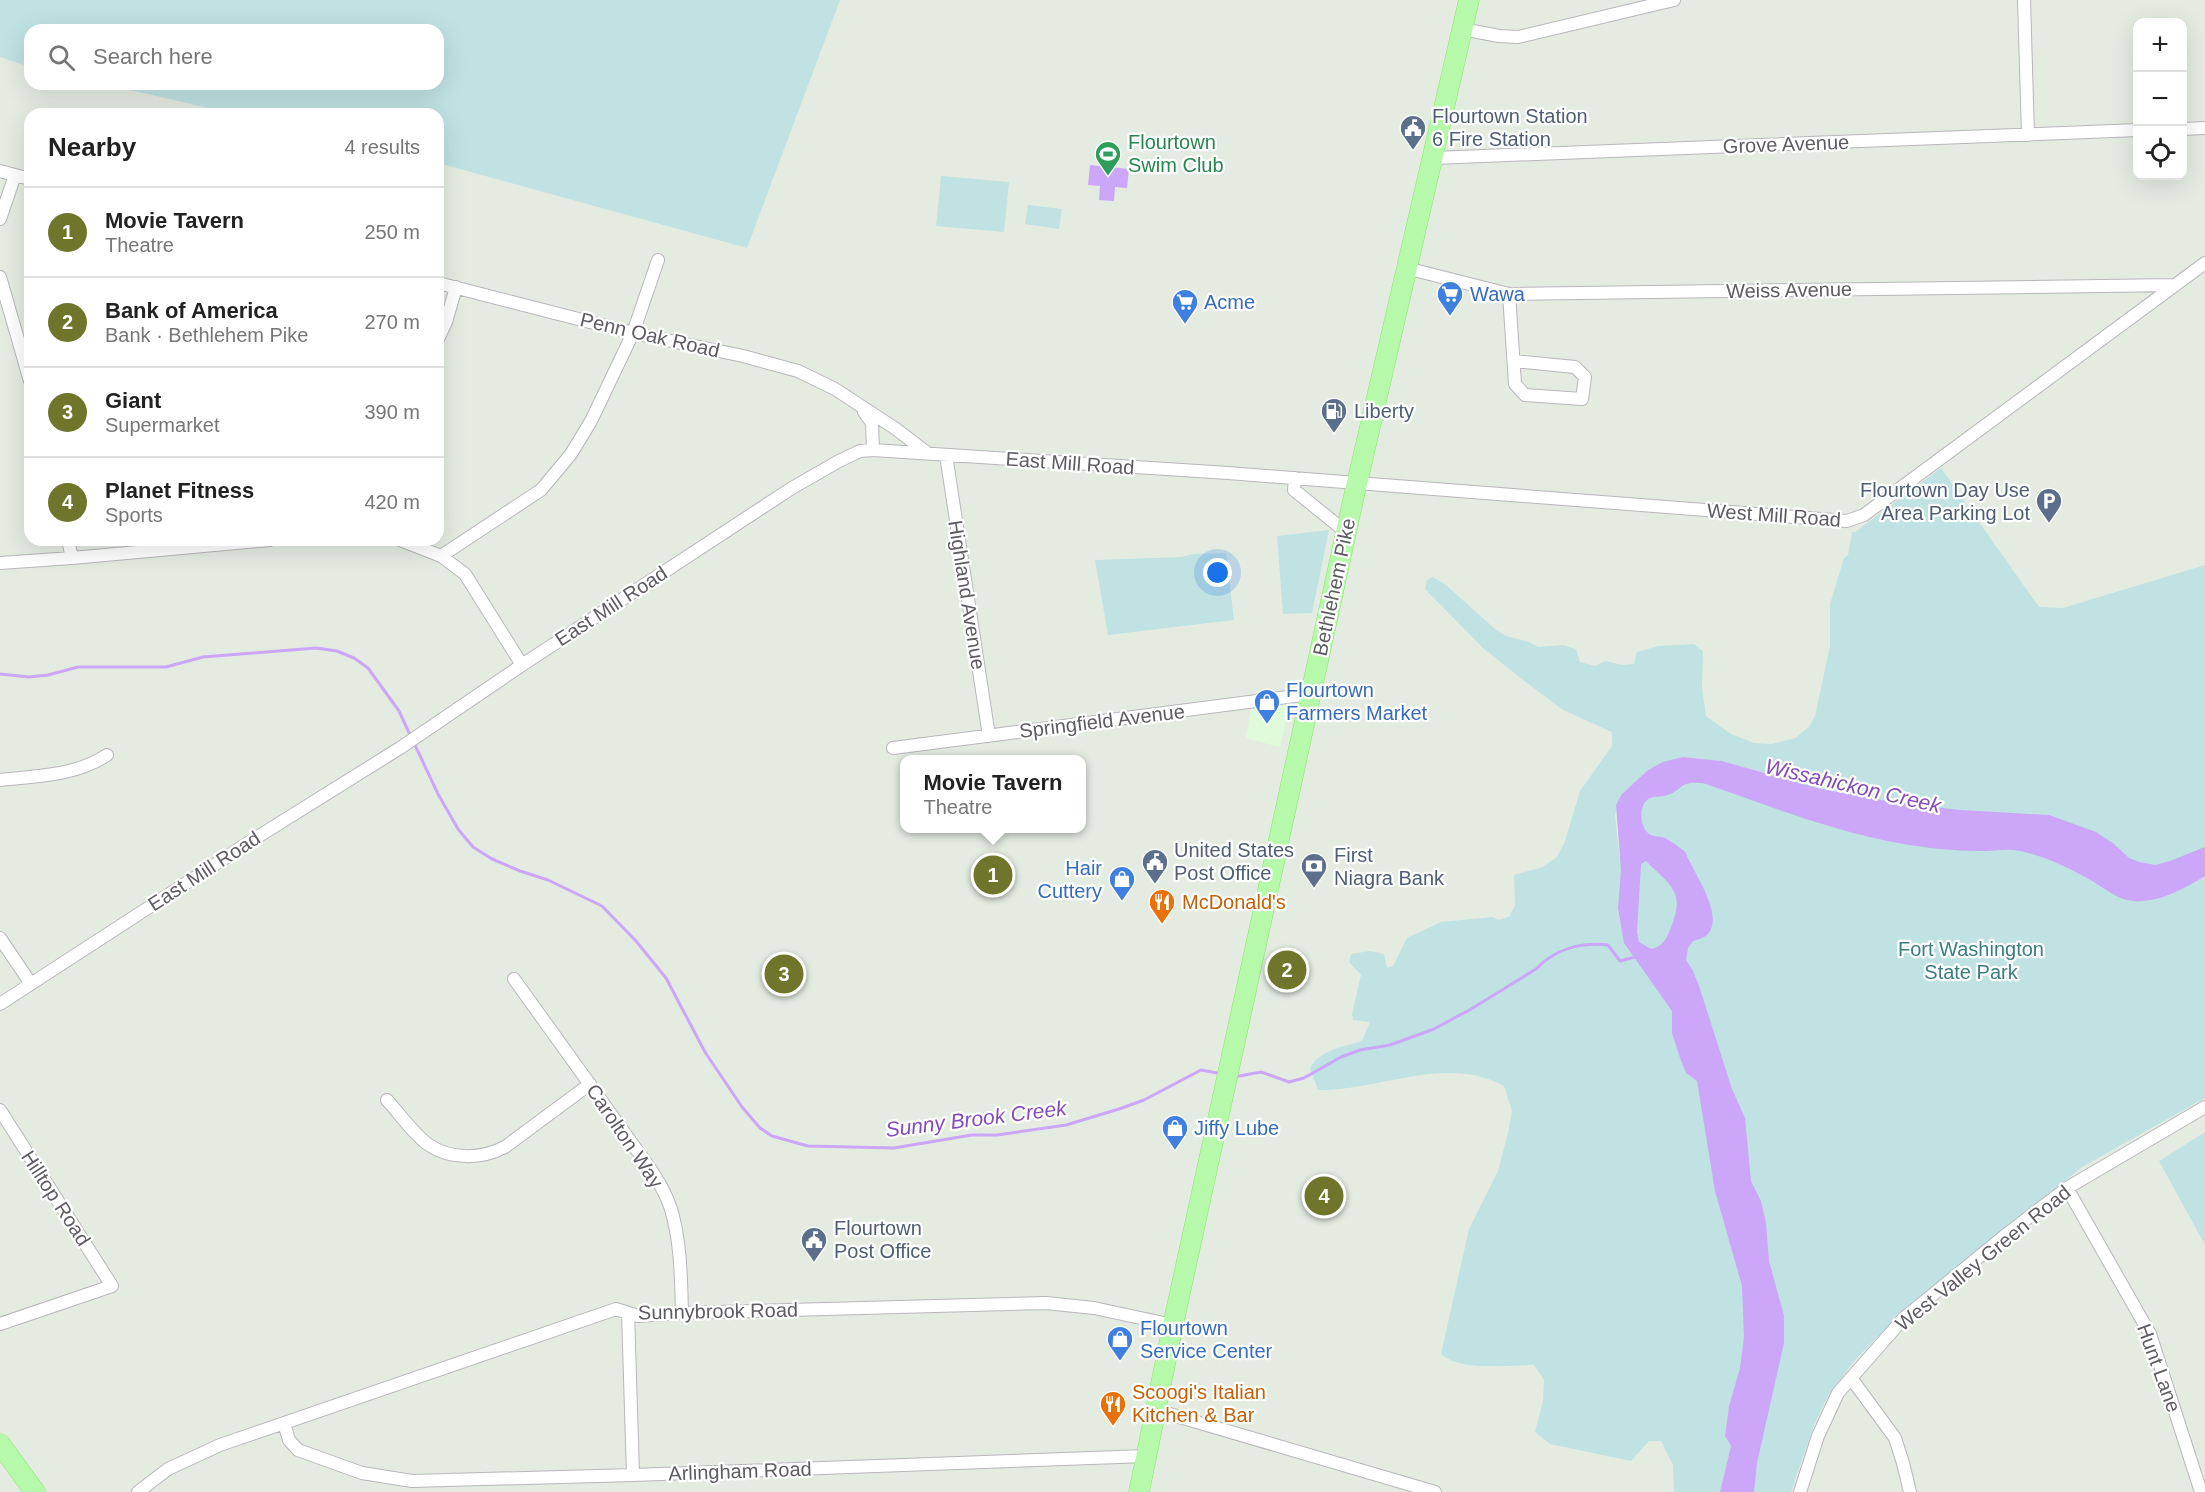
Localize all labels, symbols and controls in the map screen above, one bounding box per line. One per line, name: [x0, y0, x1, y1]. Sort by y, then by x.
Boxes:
map controls: [2133, 18, 2187, 180]
button: +: [2133, 18, 2187, 72]
search box: [24, 24, 444, 90]
icon: search: [45, 41, 78, 74]
text: Search here: [93, 44, 213, 69]
button: −: [2133, 72, 2187, 126]
place label: Flourtown Station 6 Fire Station: [1432, 105, 1588, 150]
public building icon: Flourtown Station 6 Fire Station: [1398, 113, 1428, 151]
button: locate: [2133, 126, 2187, 180]
place label: Flourtown Swim Club: [1128, 131, 1224, 176]
street label: Grove Avenue: [1722, 131, 1850, 157]
text: Nearby: [48, 132, 136, 162]
text: 4 results: [344, 136, 420, 158]
sports icon: Flourtown Swim Club: [1093, 139, 1123, 177]
text: Movie Tavern: [105, 208, 244, 233]
text: 1: [62, 221, 73, 243]
text: 250 m: [364, 221, 420, 243]
text: Theatre: [105, 234, 174, 256]
street label: Weiss Avenue: [1726, 278, 1852, 302]
supermarket icon: Wawa: [1435, 279, 1465, 317]
place label: Wawa: [1470, 283, 1526, 305]
supermarket icon: Acme: [1170, 287, 1200, 325]
place label: Acme: [1204, 291, 1255, 313]
text: Bank of America: [105, 298, 278, 323]
street label: Penn Oak Road: [578, 308, 722, 362]
text: 2: [62, 311, 73, 333]
text: 270 m: [364, 311, 420, 333]
text: Bank · Bethlehem Pike: [105, 324, 308, 346]
text: Giant: [105, 388, 161, 413]
fuel station icon: Liberty: [1319, 396, 1349, 434]
place label: Liberty: [1354, 400, 1414, 422]
text: 3: [62, 401, 73, 423]
text: 390 m: [364, 401, 420, 423]
text: Supermarket: [105, 414, 220, 436]
street label: East Mill Road: [1005, 448, 1135, 478]
text: Planet Fitness: [105, 478, 254, 503]
place label: Flourtown Day Use Area Parking Lot: [1860, 479, 2030, 524]
parking icon: Flourtown Day Use Area Parking Lot: [2034, 486, 2064, 524]
text: 4: [62, 491, 73, 513]
text: 420 m: [364, 491, 420, 513]
street label: West Mill Road: [1706, 499, 1842, 531]
text: Sports: [105, 504, 163, 526]
street label: Bethlehem Pike: [1309, 516, 1359, 658]
street label: Highland Avenue: [944, 519, 990, 671]
your location: [1203, 558, 1232, 587]
street label: East Mill Road: [551, 562, 671, 650]
place label: Flourtown Farmers Market: [1286, 679, 1428, 724]
shop icon: Flourtown Farmers Market: [1252, 687, 1282, 725]
street label: Springfield Avenue: [1018, 700, 1186, 742]
water label: Wissahickon Creek: [1763, 754, 1945, 817]
popup: [900, 755, 1086, 833]
text: Movie Tavern: [924, 770, 1062, 795]
text: Theatre: [924, 796, 992, 818]
street label: East Mill Road: [144, 827, 264, 915]
place label: United States Post Office: [1174, 839, 1294, 884]
place label: First Niagra Bank: [1334, 844, 1445, 889]
public building icon: United States Post Office: [1140, 847, 1170, 885]
bank icon: First Niagra Bank: [1299, 851, 1329, 889]
pin: 1: [974, 852, 1012, 898]
place label: Hair Cuttery: [1038, 857, 1102, 902]
shop icon: Hair Cuttery: [1107, 864, 1137, 902]
restaurant icon: McDonald's: [1147, 887, 1177, 925]
place label: McDonald's: [1182, 891, 1286, 913]
park label: Fort Washington State Park: [1898, 938, 2044, 983]
pin: 2: [1268, 948, 1306, 992]
pin: 3: [764, 952, 804, 996]
street label: Carolton Way: [582, 1080, 668, 1192]
water label: Sunny Brook Creek: [884, 1096, 1069, 1141]
shop icon: Jiffy Lube: [1160, 1113, 1190, 1151]
place label: Jiffy Lube: [1194, 1117, 1279, 1139]
street label: Hilltop Road: [17, 1146, 95, 1250]
pin: 4: [1304, 1174, 1344, 1218]
street label: West Valley Green Road: [1891, 1181, 2075, 1335]
place label: Flourtown Post Office: [834, 1217, 931, 1262]
public building icon: Flourtown Post Office: [799, 1225, 829, 1263]
street label: Sunnybrook Road: [638, 1299, 798, 1323]
place label: Flourtown Service Center: [1140, 1317, 1273, 1362]
street label: Hunt Lane: [2133, 1321, 2185, 1415]
shop icon: Flourtown Service Center: [1105, 1324, 1135, 1362]
place label: Scoogi's Italian Kitchen & Bar: [1132, 1381, 1266, 1426]
restaurant icon: Scoogi's Italian Kitchen & Bar: [1098, 1389, 1128, 1427]
street label: Arlingham Road: [668, 1458, 812, 1484]

